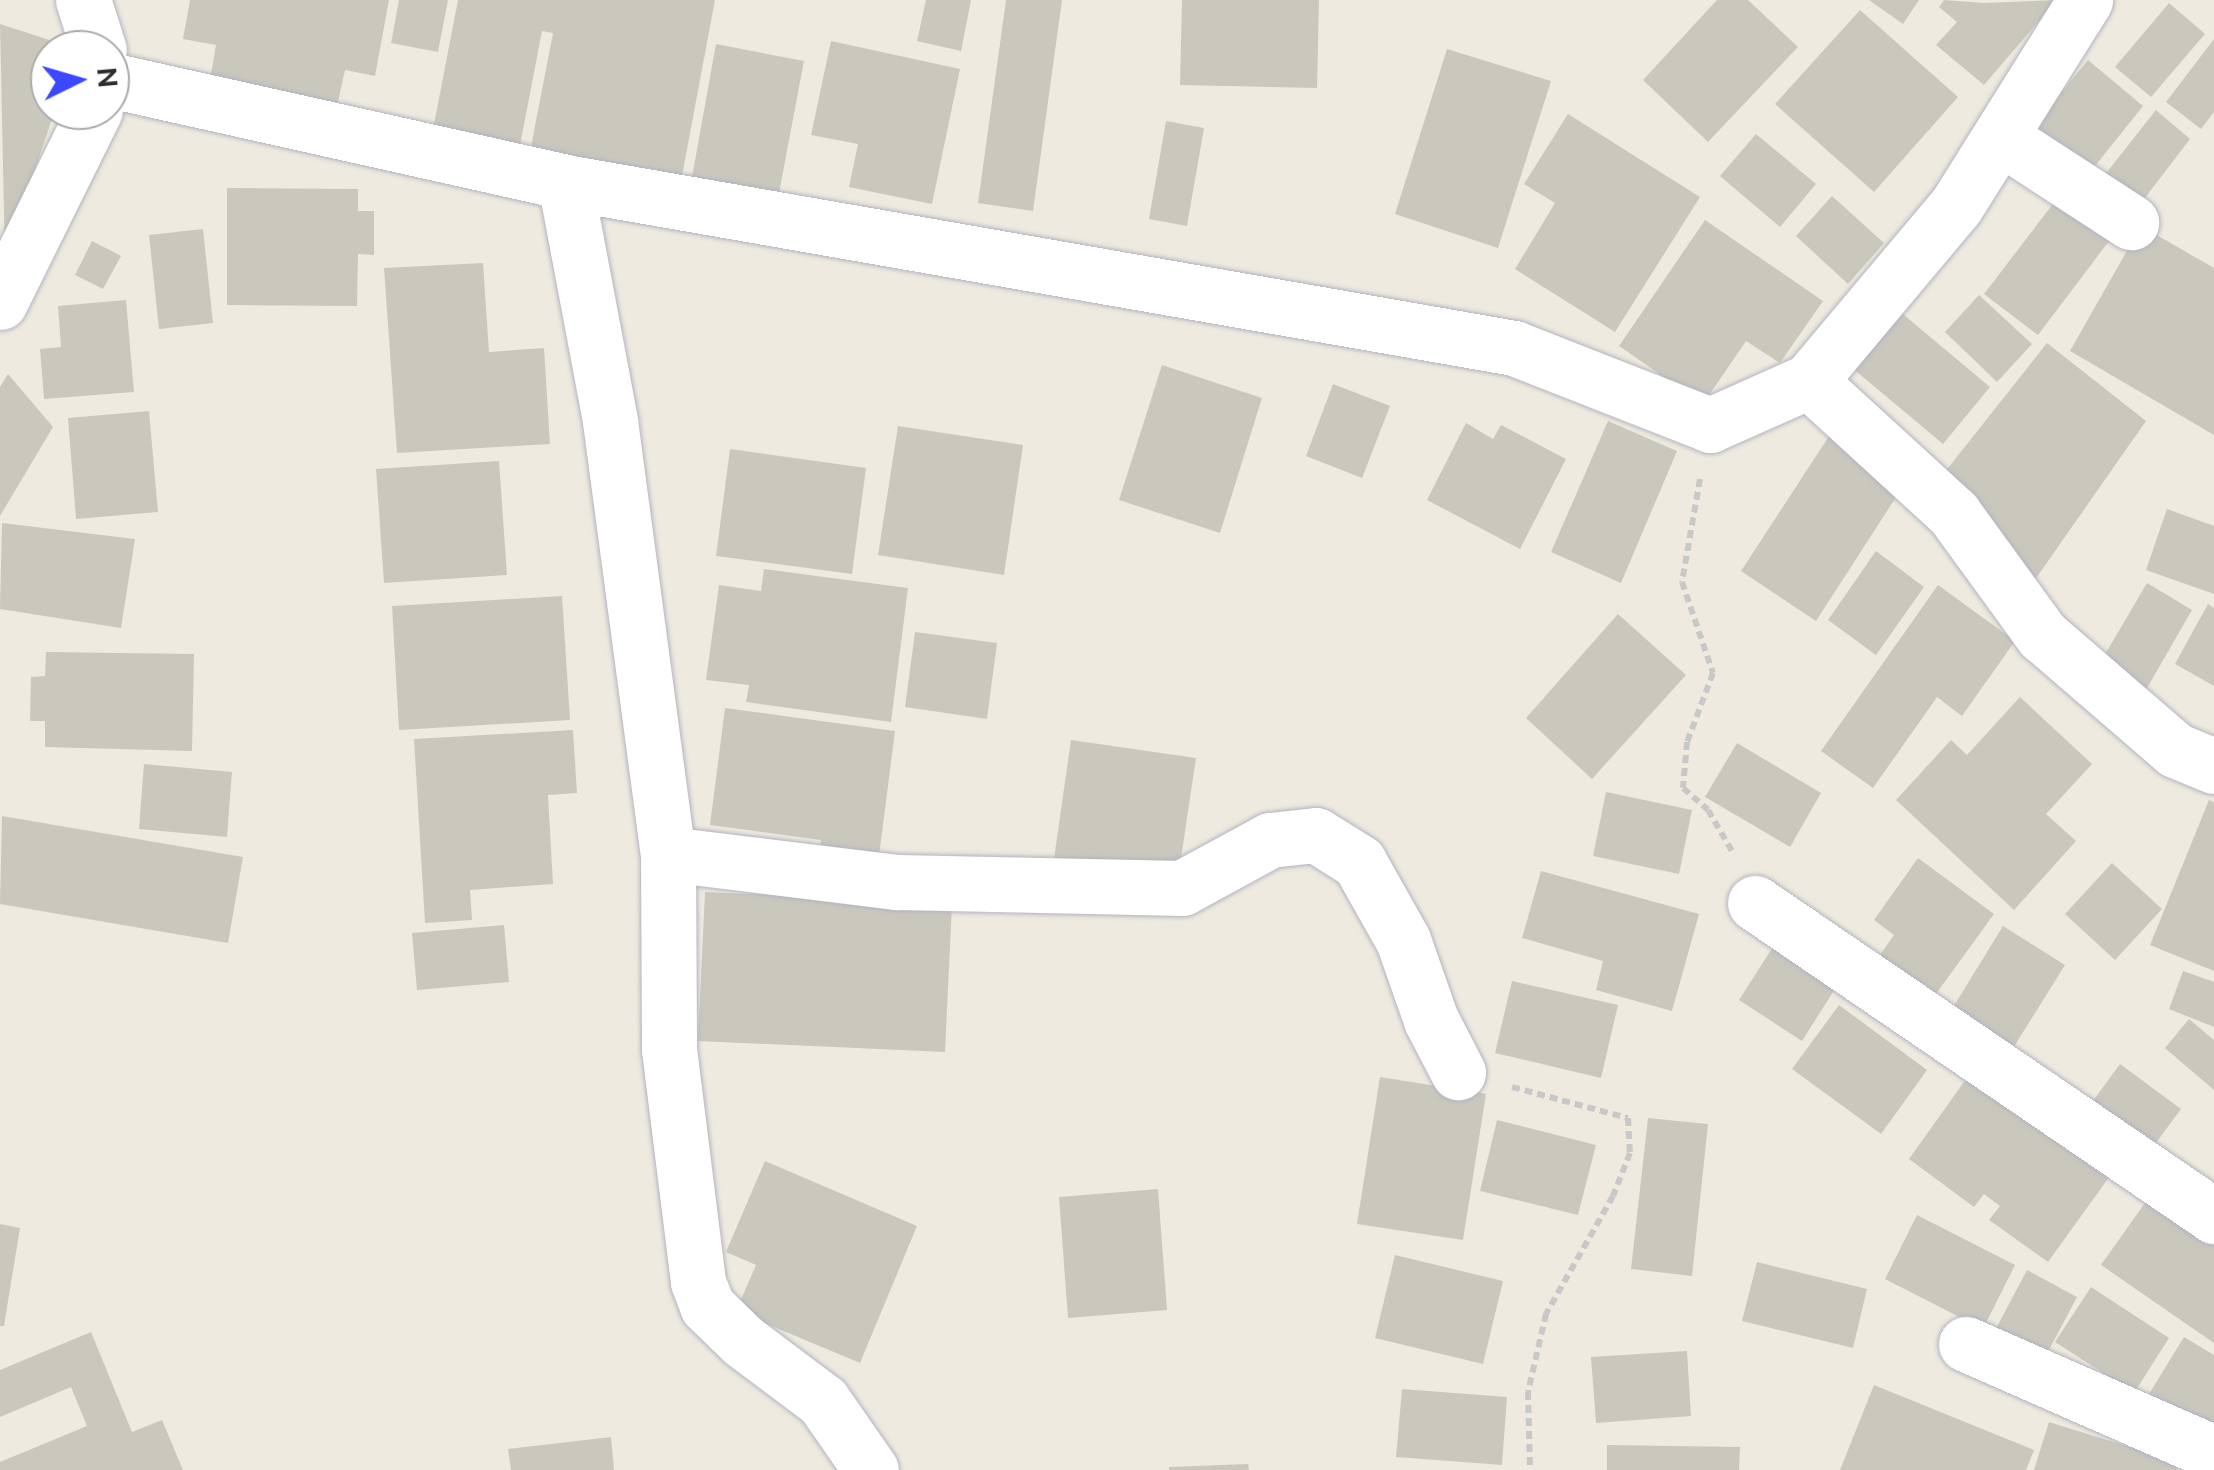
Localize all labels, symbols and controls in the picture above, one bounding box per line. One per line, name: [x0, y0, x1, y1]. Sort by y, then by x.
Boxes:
north arrow: [30, 30, 130, 130]
text: N: [92, 66, 125, 89]

